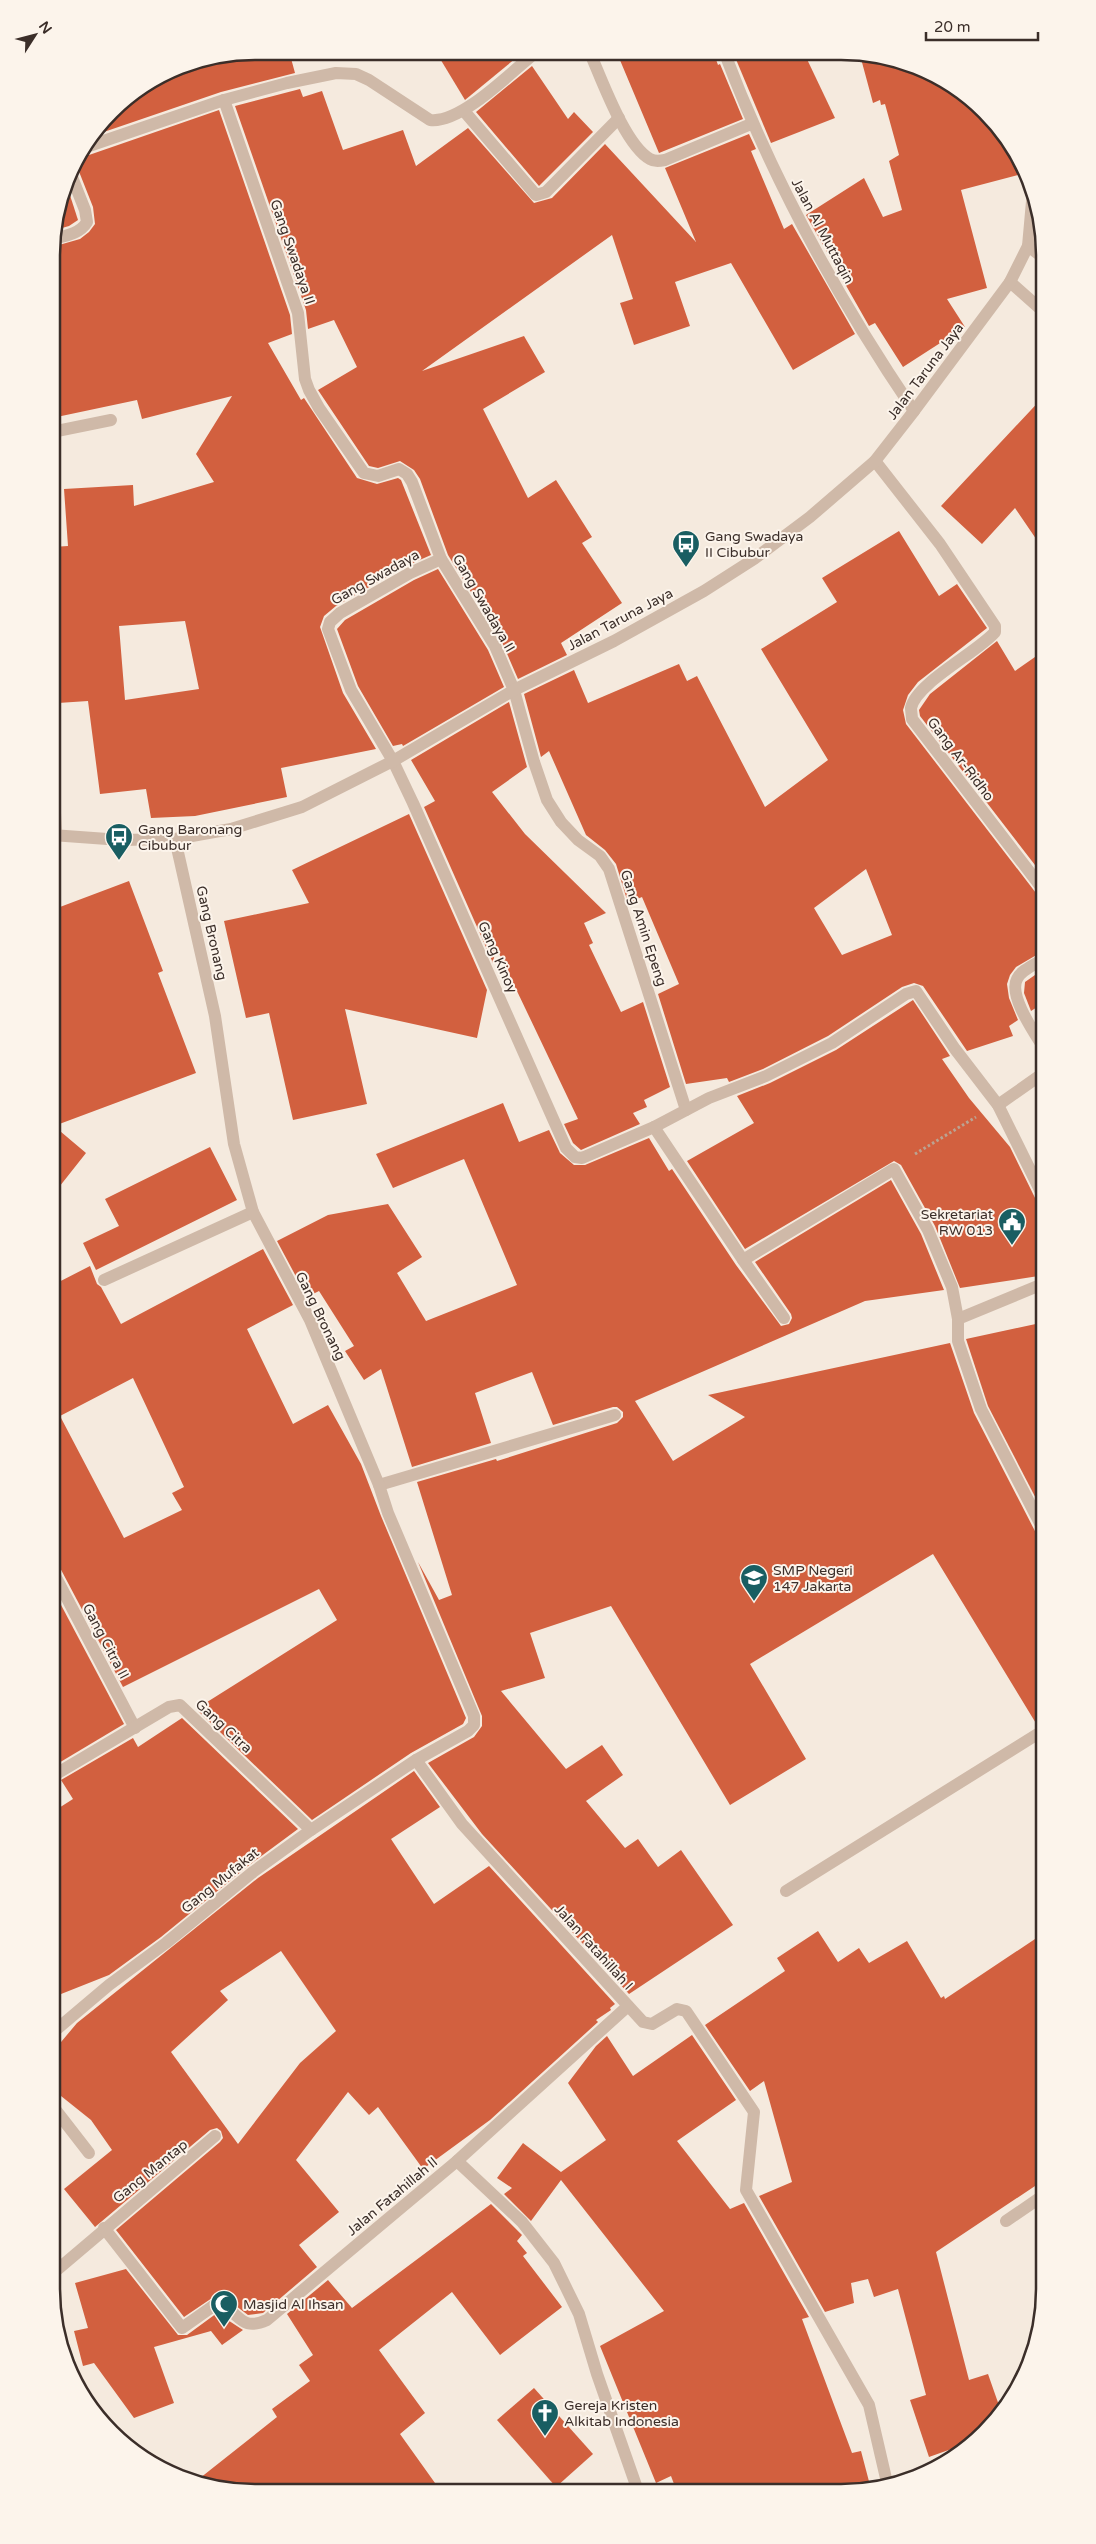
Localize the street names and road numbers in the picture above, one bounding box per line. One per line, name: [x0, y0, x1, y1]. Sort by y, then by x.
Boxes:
street label: Jalan Al Muttaqin: [788, 176, 857, 287]
street label: Gang Swadaya II: [267, 197, 318, 307]
street label: Jalan Taruna Jaya: [883, 320, 967, 423]
street label: Gang Swadaya: [328, 546, 422, 609]
street label: Gang Swadaya II: [449, 551, 518, 655]
street label: Jalan Taruna Jaya: [565, 585, 676, 654]
street label: Gang Ar-Ridho: [924, 714, 998, 804]
street label: Gang Amin Epeng: [617, 868, 670, 988]
street label: Gang Bronang: [192, 884, 231, 982]
street label: Gang Kinoy: [474, 919, 521, 996]
street label: Gang Bronang: [292, 1269, 349, 1363]
street label: Gang Citra II: [79, 1601, 133, 1682]
street label: Gang Citra: [192, 1696, 256, 1757]
street label: Gang Mufakat: [178, 1844, 263, 1917]
street label: Jalan Fatahillah I: [551, 1901, 637, 1994]
street label: Gang Mantap: [109, 2136, 191, 2207]
street label: Jalan Fatahillah II: [343, 2153, 441, 2239]

